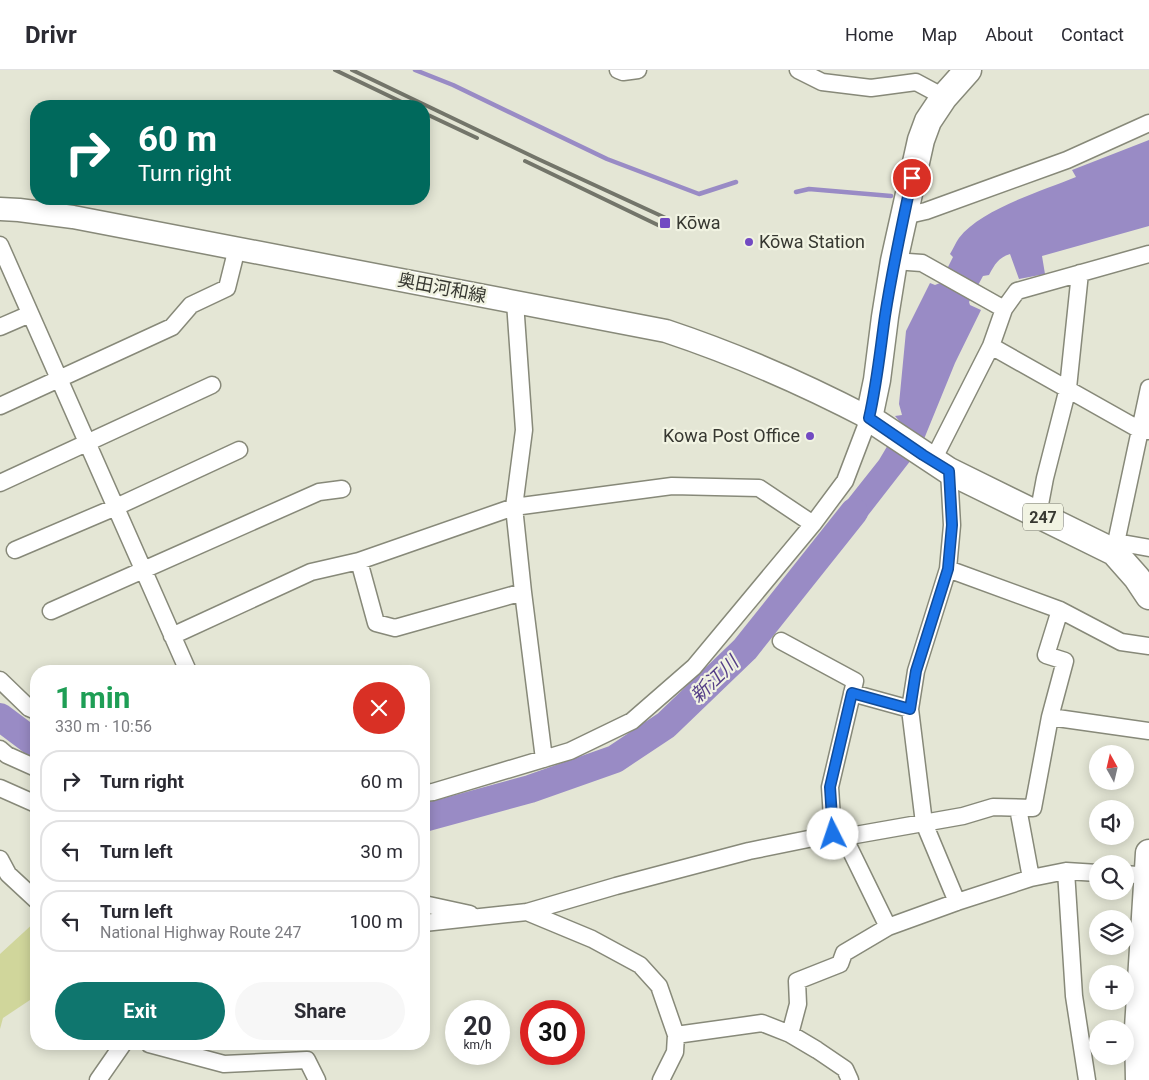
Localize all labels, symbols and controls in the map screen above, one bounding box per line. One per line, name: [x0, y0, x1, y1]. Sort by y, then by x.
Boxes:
text: Drivr: [25, 21, 77, 49]
text: Home: [845, 24, 894, 45]
text: Map: [922, 24, 957, 45]
text: About: [985, 24, 1033, 45]
text: Contact: [1061, 24, 1124, 45]
text: 60 m: [138, 119, 217, 160]
icon: right: [55, 120, 120, 185]
pin: [891, 157, 933, 199]
text: Turn right: [138, 161, 232, 186]
icon: arrive: [898, 164, 926, 192]
place label: Kōwa: [676, 212, 721, 233]
marker: Kōwa: [658, 216, 672, 230]
place label: Kōwa Station: [759, 231, 865, 252]
marker: Kōwa Station: [743, 236, 755, 248]
street label: 奥田河和線: [396, 269, 488, 306]
place label: Kowa Post Office: [663, 425, 800, 446]
marker: Kowa Post Office: [804, 430, 816, 442]
road number: 247: [1023, 504, 1063, 531]
water label: 新江川: [686, 650, 744, 707]
text: 1 min: [55, 680, 130, 715]
button: close: [353, 682, 405, 734]
text: 330 m · 10:56: [55, 717, 152, 736]
north arrow: [1089, 745, 1134, 790]
map controls: [1089, 745, 1134, 1065]
icon: right: [57, 767, 85, 795]
text: Turn right: [100, 770, 184, 793]
text: 60 m: [360, 770, 403, 793]
button: sound: [1089, 800, 1134, 845]
position arrow: [806, 807, 858, 859]
icon: left: [57, 837, 85, 865]
text: Turn left: [100, 840, 173, 863]
text: 30 m: [360, 840, 403, 863]
button: search: [1089, 855, 1134, 900]
text: Turn left: [100, 900, 173, 923]
icon: left: [57, 907, 85, 935]
text: 100 m: [350, 910, 403, 933]
button: layers: [1089, 910, 1134, 955]
text: National Highway Route 247: [100, 923, 301, 942]
button: +: [1089, 965, 1134, 1010]
button: Exit: [55, 982, 225, 1040]
button: Share: [235, 982, 405, 1040]
speed limit sign: 30: [520, 1000, 585, 1065]
text: 20: [463, 1012, 492, 1041]
button: −: [1089, 1020, 1134, 1065]
text: km/h: [463, 1038, 492, 1052]

